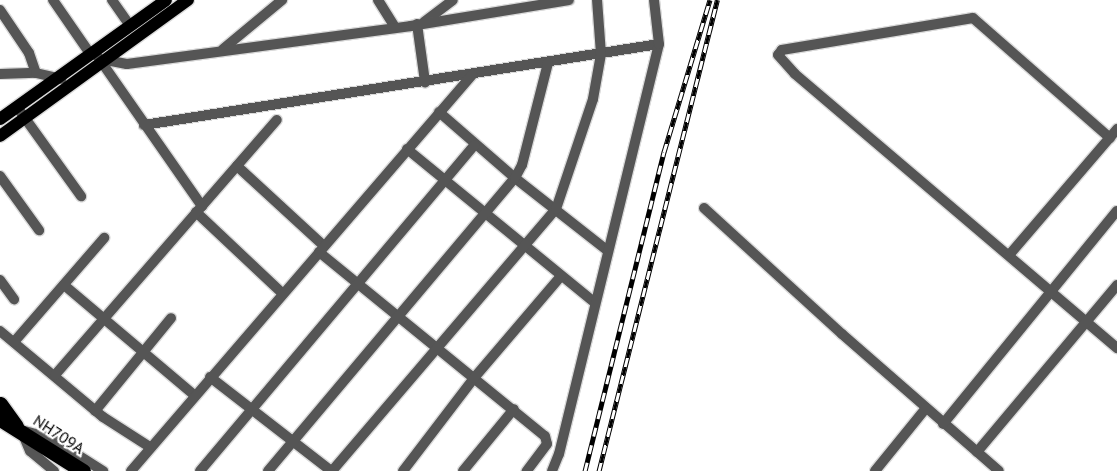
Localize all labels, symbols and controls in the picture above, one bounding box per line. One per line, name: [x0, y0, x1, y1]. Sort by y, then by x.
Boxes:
street label: NH709A: [30, 410, 88, 458]

